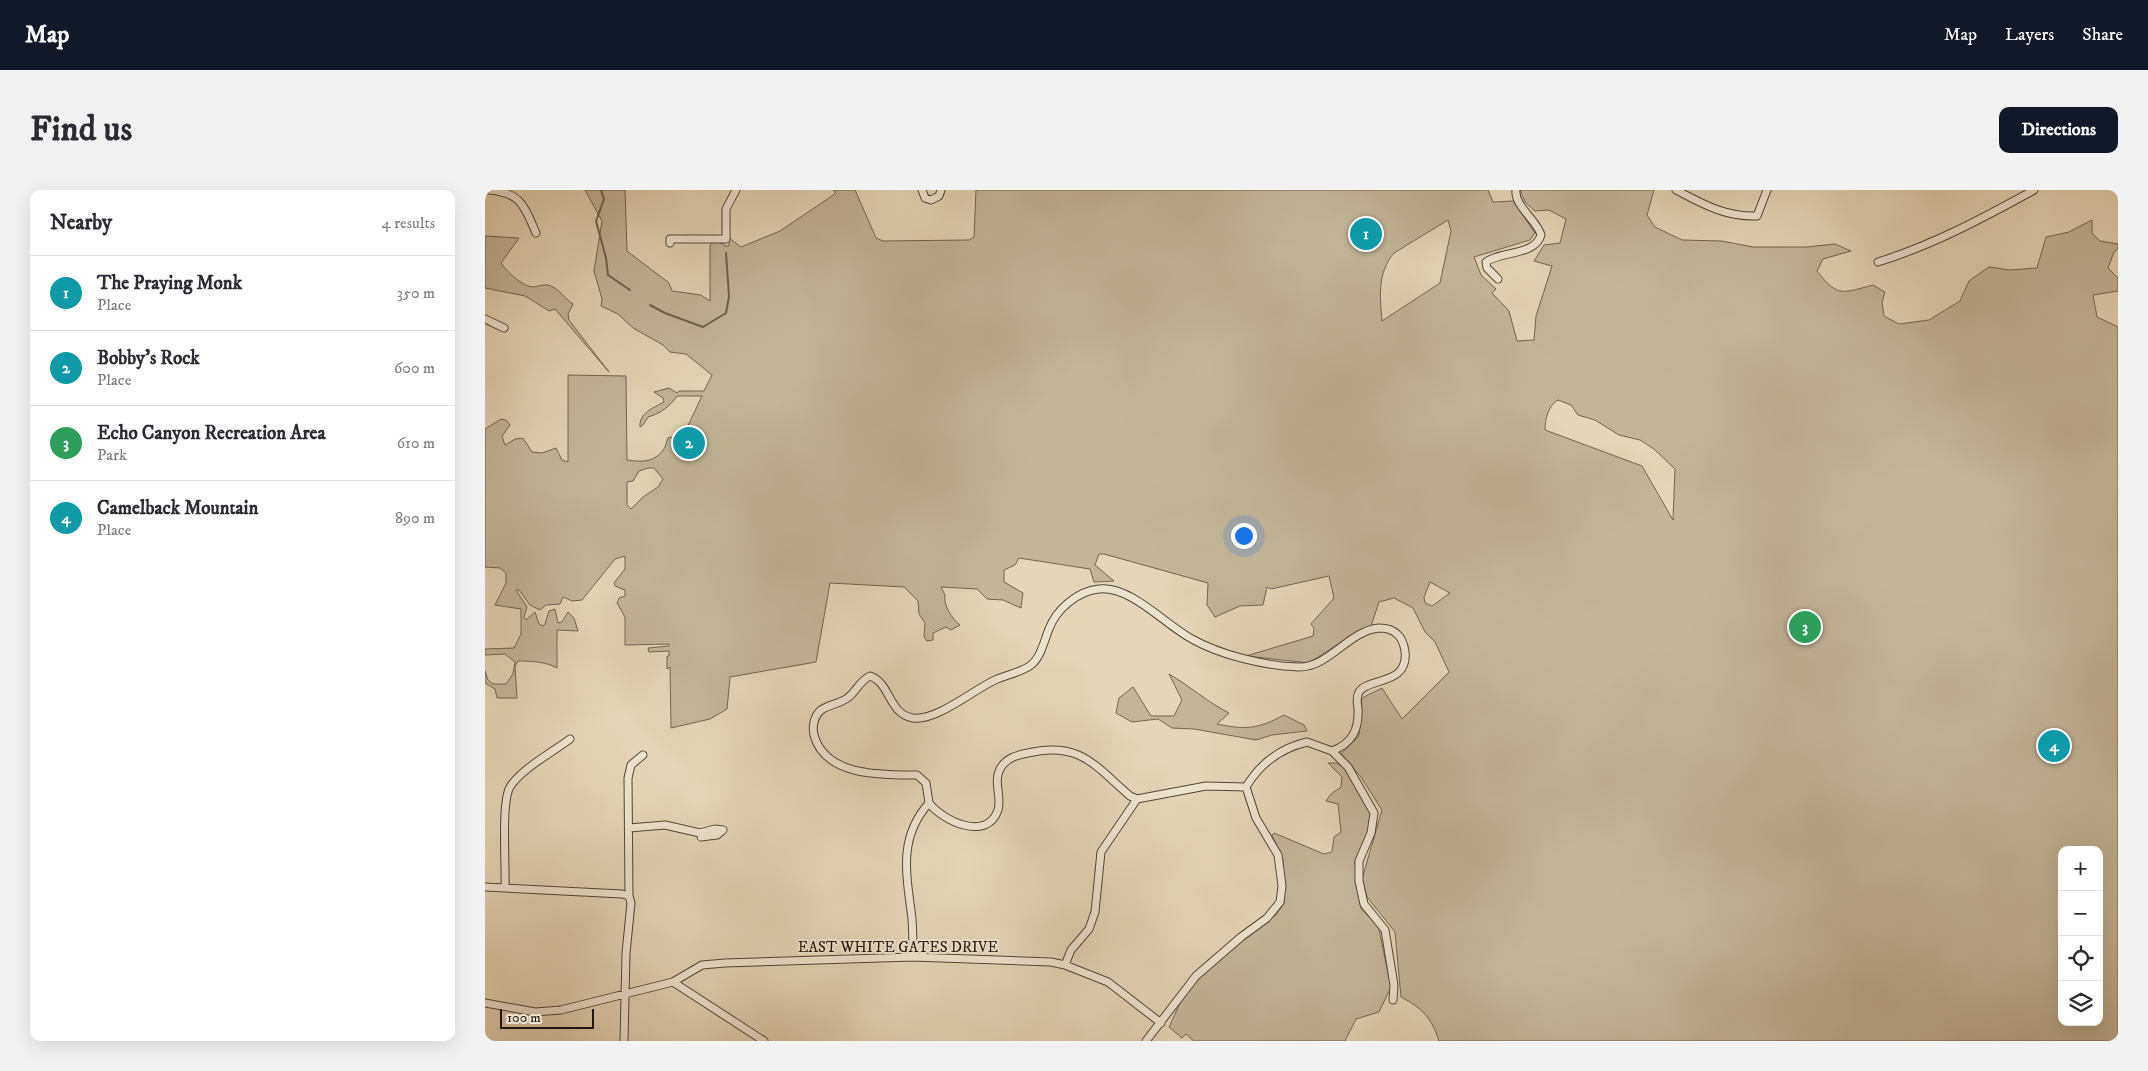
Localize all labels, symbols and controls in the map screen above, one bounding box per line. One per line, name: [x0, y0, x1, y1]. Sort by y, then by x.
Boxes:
text: Map: [25, 20, 69, 50]
text: Map: [1944, 24, 1977, 46]
text: Layers: [2005, 24, 2054, 46]
text: Share: [2082, 24, 2123, 46]
button: Directions: [1999, 107, 2118, 153]
text: Find us: [30, 108, 132, 152]
text: Nearby: [50, 210, 112, 236]
text: 4 results: [382, 213, 435, 233]
pin: 1: [1350, 215, 1382, 253]
text: The Praying Monk: [97, 272, 242, 295]
text: 1: [63, 283, 69, 303]
text: 350 m: [397, 283, 435, 303]
text: Place: [97, 295, 131, 315]
text: Bobby's Rock: [97, 347, 200, 370]
text: 2: [62, 358, 70, 378]
text: 600 m: [394, 358, 435, 378]
text: Place: [97, 370, 131, 390]
text: Echo Canyon Recreation Area: [97, 422, 325, 445]
pin: 2: [673, 424, 705, 462]
text: 3: [63, 433, 69, 453]
text: 610 m: [397, 433, 435, 453]
text: Park: [97, 445, 127, 465]
text: Camelback Mountain: [97, 497, 258, 520]
text: 4: [61, 508, 71, 528]
text: 890 m: [395, 508, 435, 528]
text: Place: [97, 520, 131, 540]
your location: [1231, 523, 1257, 549]
pin: 3: [1789, 608, 1821, 646]
pin: 4: [2038, 727, 2070, 765]
map controls: [2058, 846, 2103, 1026]
button: +: [2058, 846, 2103, 891]
button: −: [2058, 891, 2103, 936]
button: locate: [2058, 936, 2103, 981]
street label: EAST WHITE GATES DRIVE: [798, 938, 999, 957]
button: layers: [2058, 981, 2103, 1026]
scale bar: [500, 1006, 594, 1029]
text: 100 m: [507, 1009, 541, 1027]

